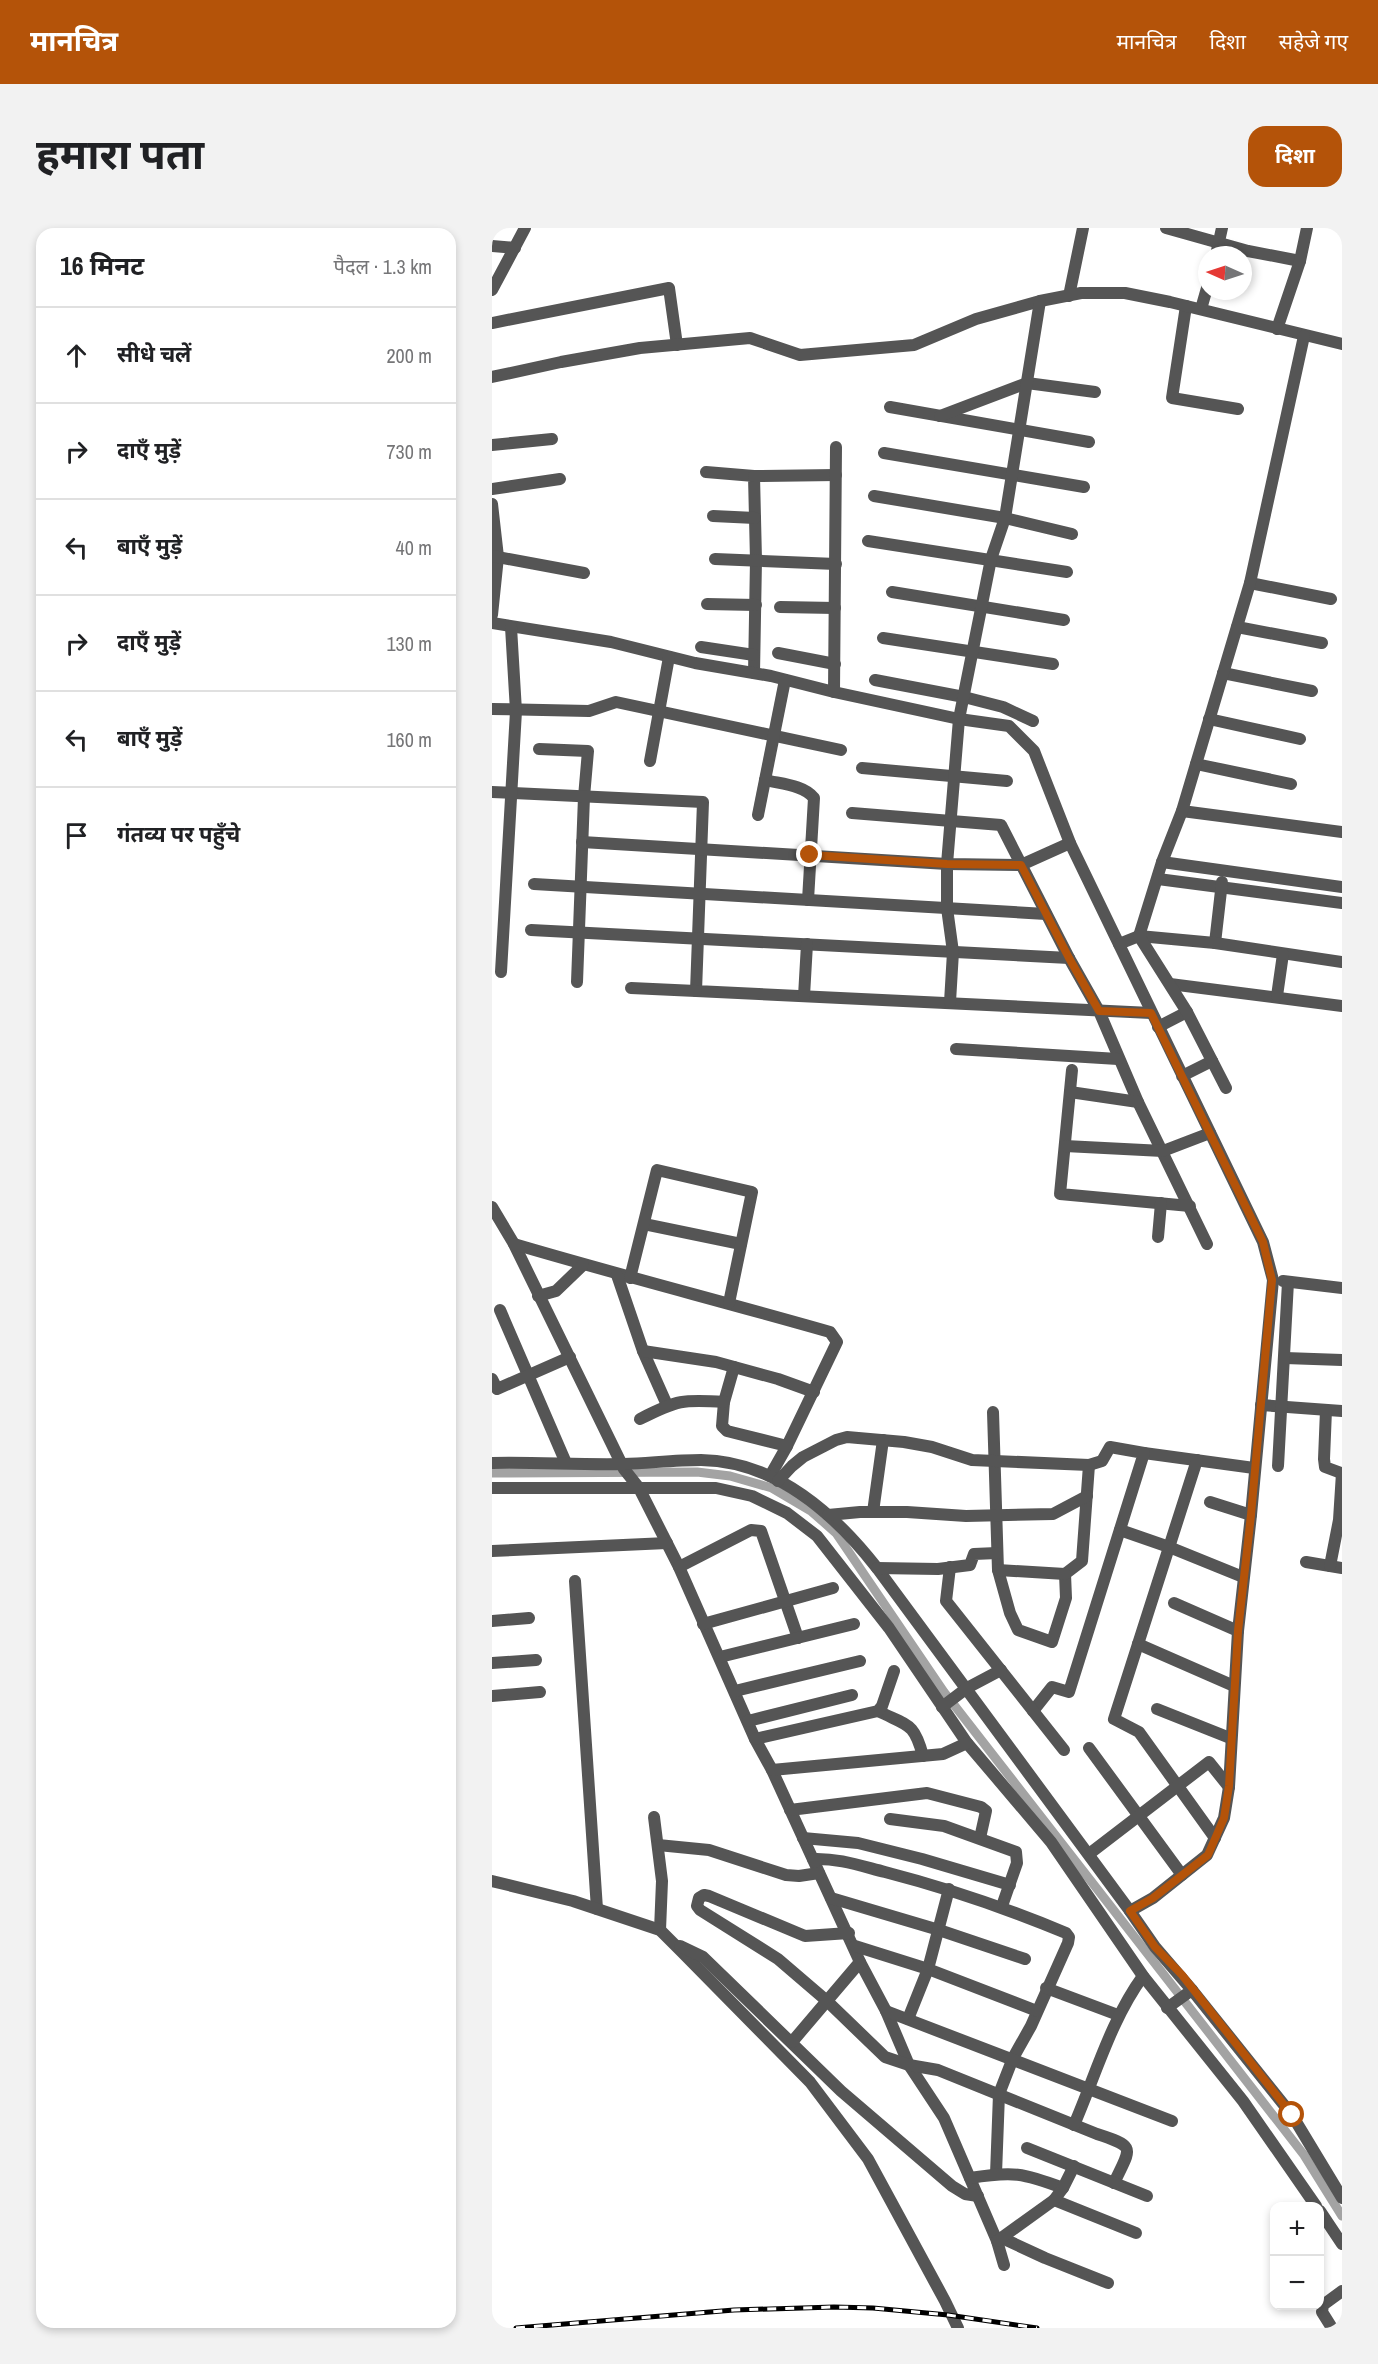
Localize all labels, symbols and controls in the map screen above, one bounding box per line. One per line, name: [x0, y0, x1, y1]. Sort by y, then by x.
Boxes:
text: मानचित्र: [30, 22, 118, 60]
text: मानचित्र: [1117, 27, 1177, 56]
text: दिशा: [1210, 27, 1246, 56]
text: सहेजे गए: [1279, 27, 1348, 56]
text: हमारा पता: [36, 126, 204, 182]
button: दिशा: [1248, 126, 1342, 187]
north arrow: [1198, 246, 1252, 300]
text: 16 मिनट: [60, 248, 144, 283]
text: पैदल · 1.3 km: [334, 253, 432, 280]
icon: ahead: [60, 339, 93, 372]
text: सीधे चलें: [117, 339, 191, 369]
text: 200 m: [386, 342, 432, 369]
icon: right: [60, 435, 93, 468]
text: दाएँ मुड़ें: [117, 435, 181, 465]
text: 730 m: [386, 438, 432, 465]
icon: left: [60, 531, 93, 564]
text: बाएँ मुड़ें: [117, 531, 182, 561]
text: 40 m: [396, 534, 432, 561]
icon: right: [60, 627, 93, 660]
text: दाएँ मुड़ें: [117, 627, 181, 657]
text: 130 m: [386, 630, 432, 657]
icon: left: [60, 723, 93, 756]
text: बाएँ मुड़ें: [117, 723, 182, 753]
text: 160 m: [386, 726, 432, 753]
icon: arrive: [60, 819, 93, 852]
text: गंतव्य पर पहुँचे: [117, 819, 240, 849]
route end: [796, 841, 822, 867]
route start: [1278, 2101, 1304, 2127]
map controls: [1270, 2202, 1324, 2310]
button: +: [1270, 2202, 1324, 2256]
button: −: [1270, 2256, 1324, 2310]

